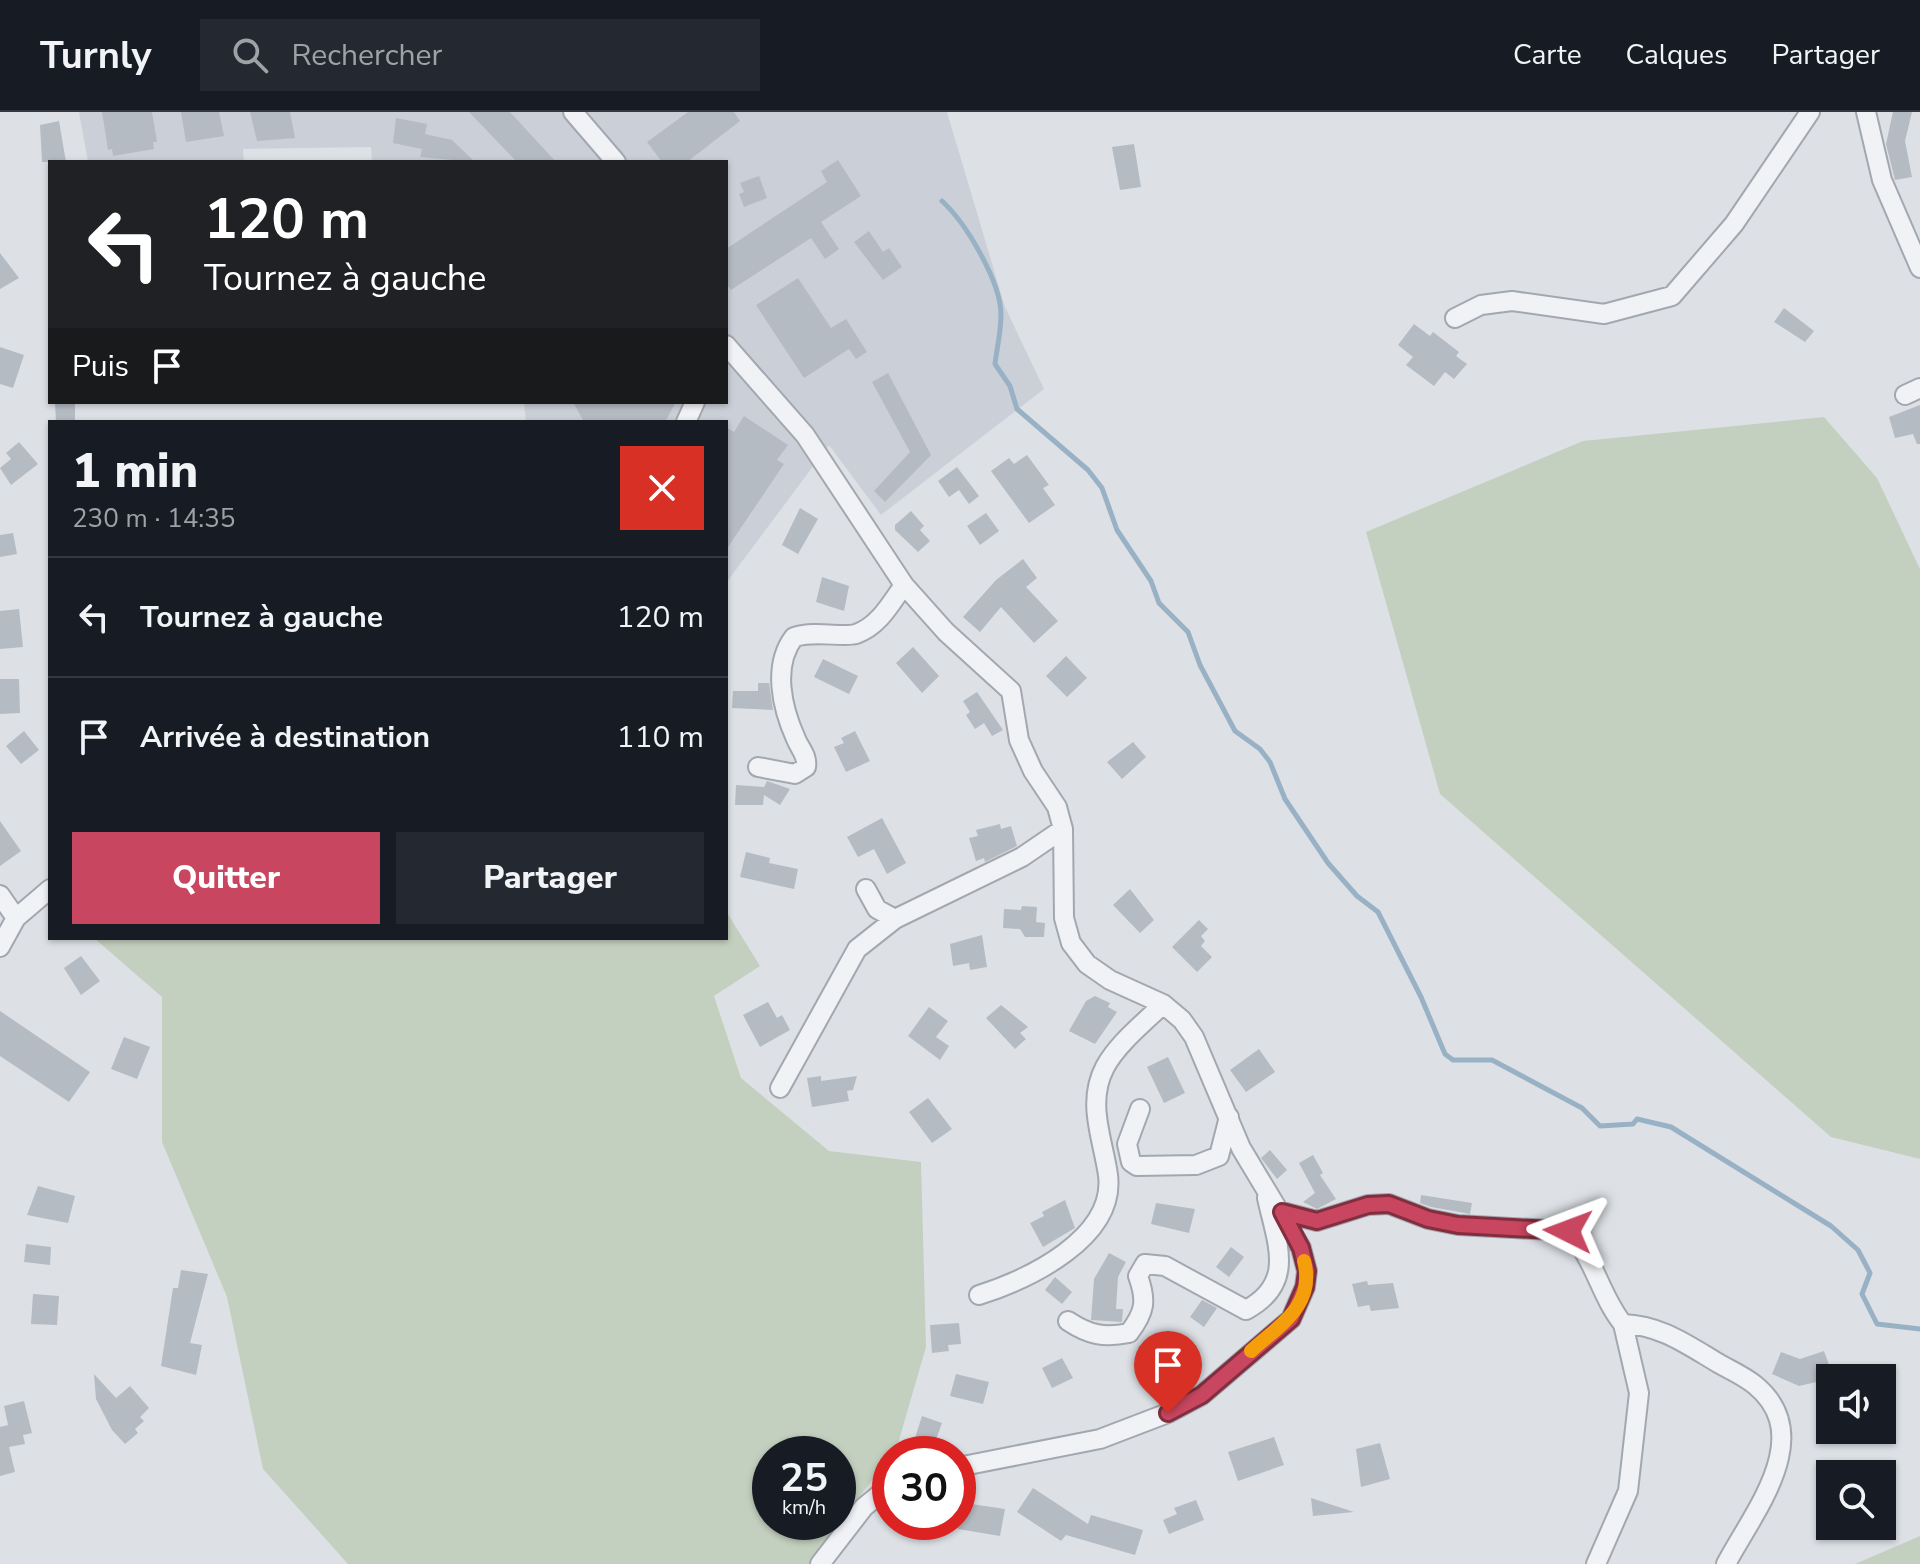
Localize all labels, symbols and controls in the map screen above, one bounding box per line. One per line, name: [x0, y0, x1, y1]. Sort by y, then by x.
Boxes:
search box: [200, 19, 760, 91]
text: Turnly: [40, 30, 152, 81]
icon: search: [228, 33, 272, 77]
text: Rechercher: [292, 35, 442, 76]
text: Carte: [1513, 36, 1582, 74]
text: Calques: [1626, 36, 1727, 74]
text: Partager: [1771, 36, 1880, 74]
text: 120 m: [204, 181, 369, 258]
icon: left: [72, 192, 176, 296]
text: Tournez à gauche: [204, 254, 486, 303]
icon: arrive: [145, 344, 189, 388]
text: Puis: [72, 346, 129, 387]
text: 1 min: [72, 438, 198, 504]
button: close: [620, 446, 704, 530]
text: 230 m · 14:35: [72, 501, 235, 536]
icon: left: [72, 595, 116, 639]
text: Tournez à gauche: [140, 597, 383, 638]
text: 120 m: [617, 597, 704, 638]
icon: arrive: [72, 715, 116, 759]
text: Arrivée à destination: [140, 717, 430, 758]
text: 110 m: [617, 717, 704, 758]
button: Quitter: [72, 832, 380, 924]
button: Partager: [396, 832, 704, 924]
position arrow: [1526, 1189, 1610, 1273]
pin: [1134, 1331, 1202, 1413]
icon: arrive: [1146, 1343, 1190, 1387]
map controls: [1816, 1364, 1896, 1540]
button: sound: [1816, 1364, 1896, 1444]
speed limit sign: 30: [872, 1436, 976, 1540]
text: 25: [780, 1451, 828, 1505]
button: search: [1816, 1460, 1896, 1540]
text: km/h: [782, 1494, 826, 1521]

